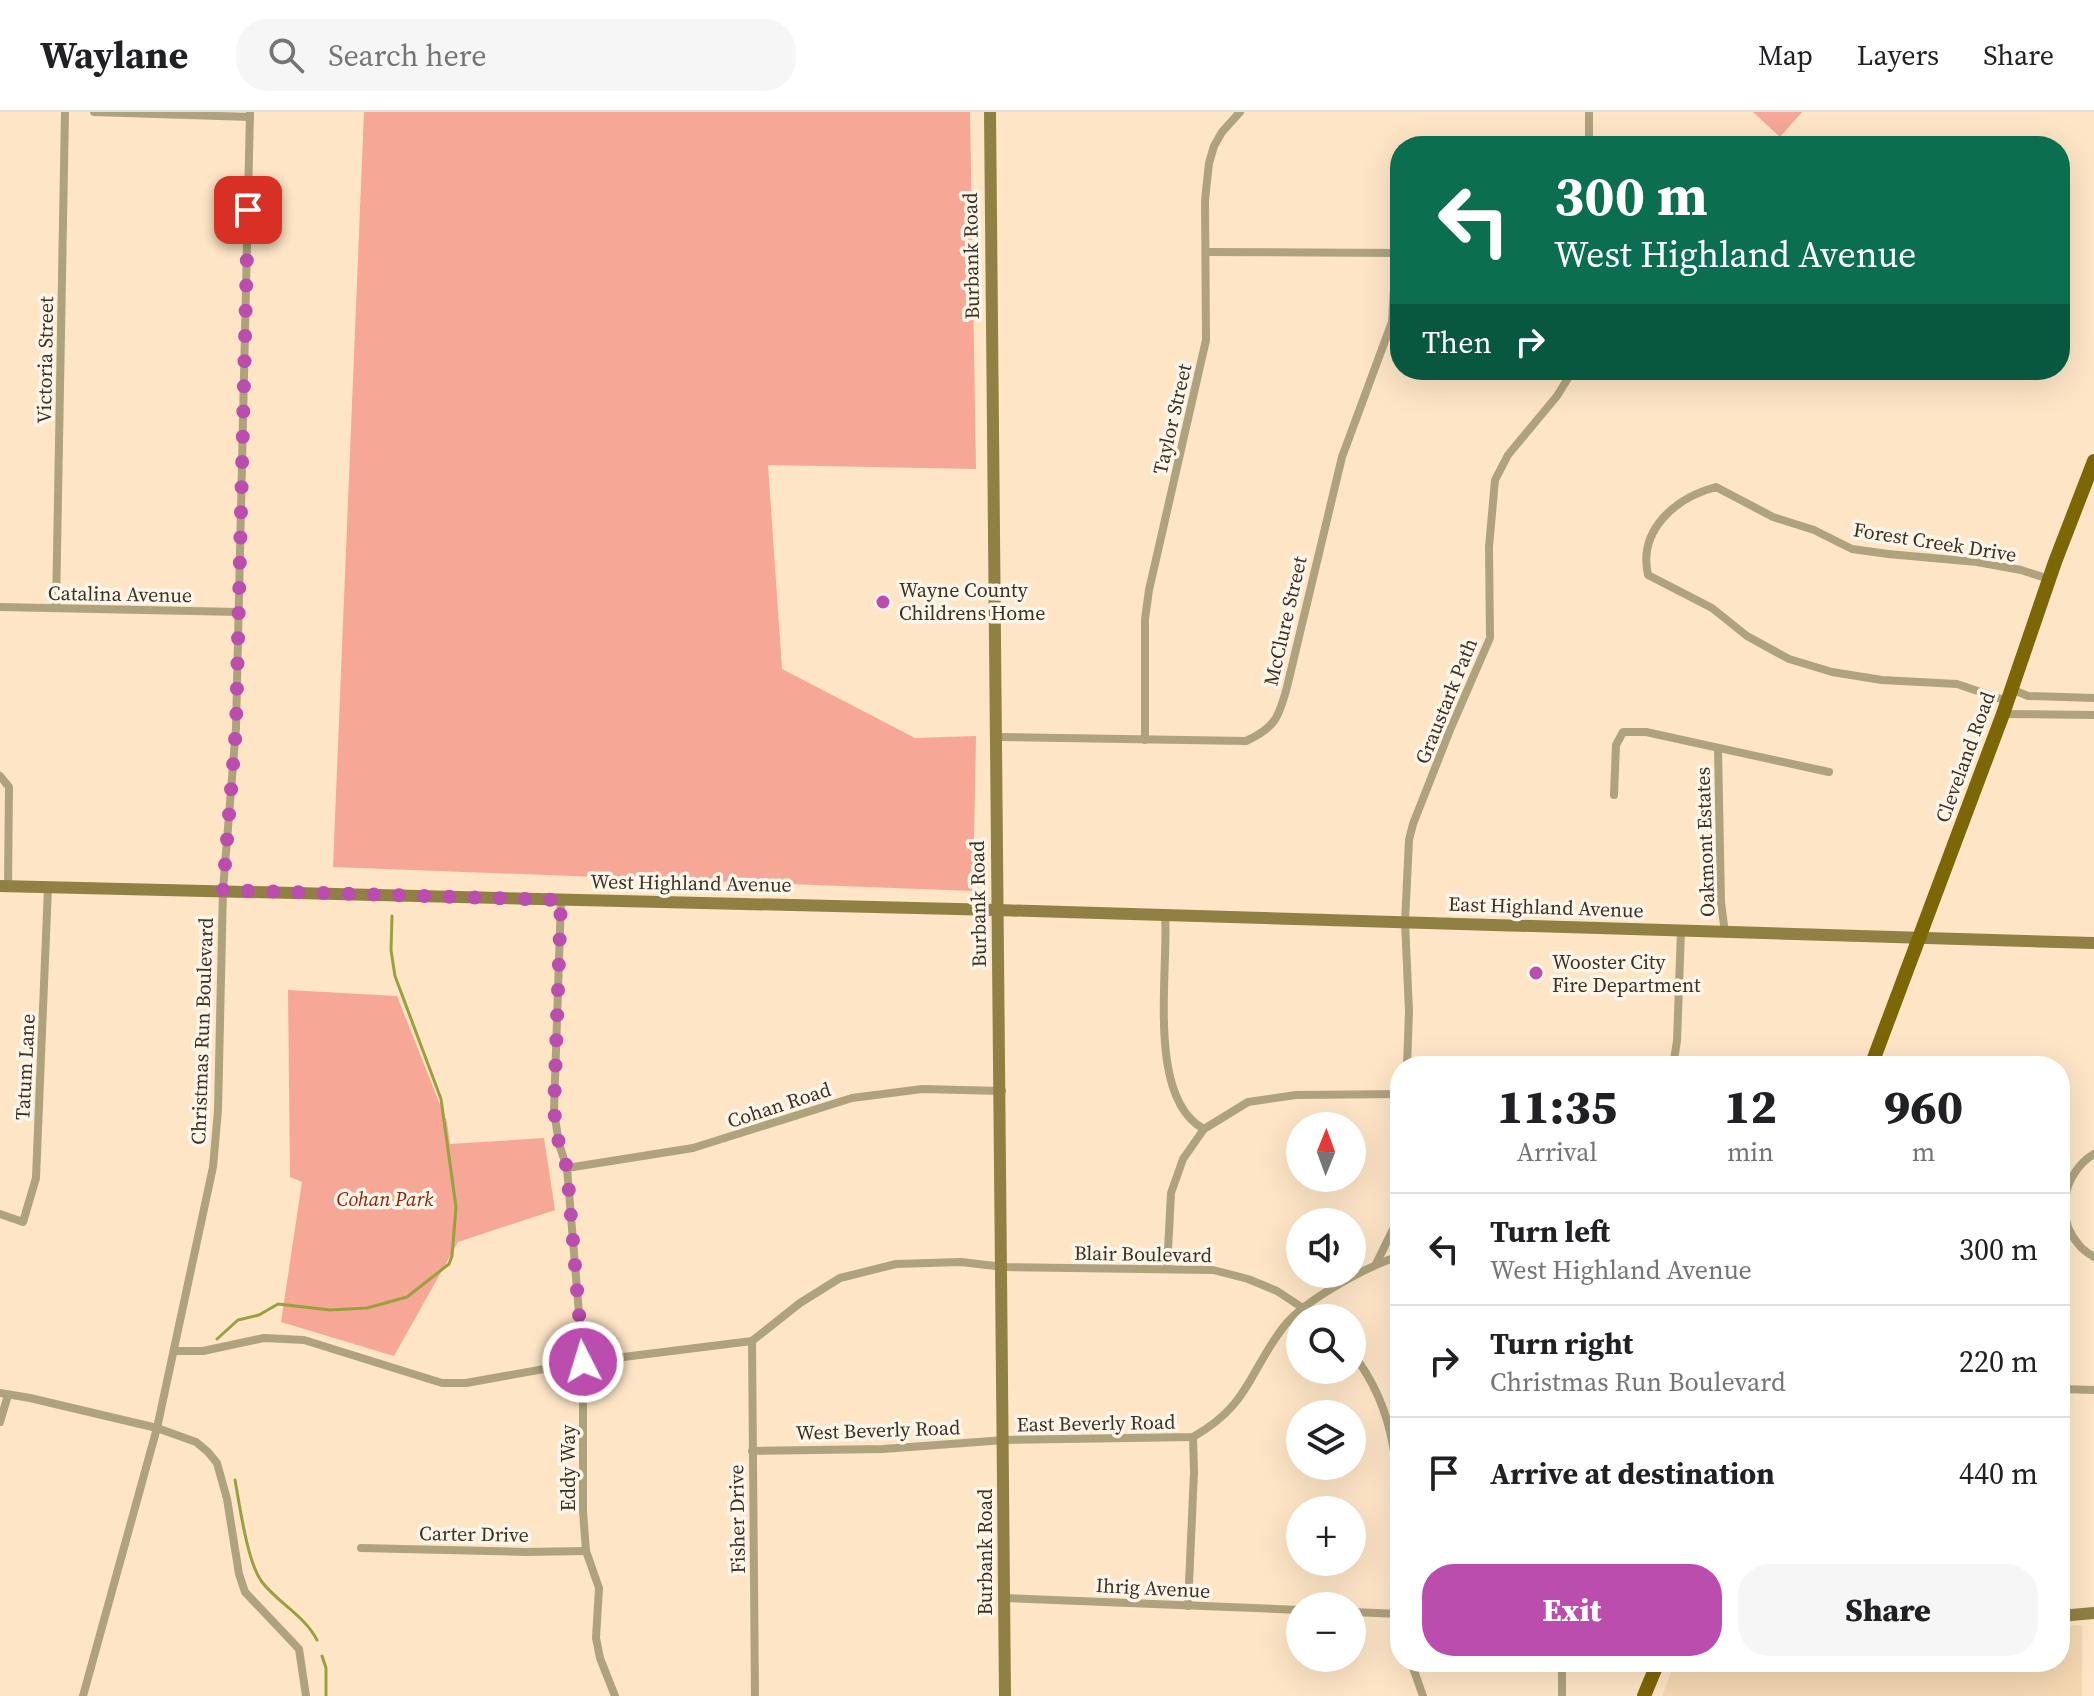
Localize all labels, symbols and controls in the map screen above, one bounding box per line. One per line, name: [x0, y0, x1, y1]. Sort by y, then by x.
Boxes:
search box: [236, 19, 796, 91]
text: Waylane: [40, 29, 188, 81]
icon: search: [264, 33, 308, 77]
text: Search here: [328, 35, 486, 76]
text: Map: [1758, 36, 1813, 74]
text: Layers: [1857, 36, 1939, 74]
text: Share: [1983, 36, 2054, 74]
text: 300 m: [1554, 157, 1708, 234]
icon: left: [1422, 168, 1526, 272]
pin: [214, 176, 282, 244]
icon: arrive: [226, 188, 270, 232]
street label: Burbank Road: [956, 192, 986, 320]
text: West Highland Avenue: [1554, 230, 1916, 279]
street label: Victoria Street: [30, 296, 60, 424]
icon: right: [1508, 320, 1552, 364]
text: Then: [1422, 322, 1492, 363]
street label: Taylor Street: [1146, 360, 1198, 477]
street label: Forest Creek Drive: [1851, 515, 2019, 569]
street label: McClure Street: [1256, 553, 1314, 689]
place label: Wayne County Childrens Home: [899, 576, 1045, 627]
street label: Catalina Avenue: [48, 579, 192, 609]
marker: Wayne County Childrens Home: [874, 593, 892, 611]
street label: Graustark Path: [1408, 634, 1484, 768]
street label: Cleveland Road: [1928, 687, 2002, 826]
street label: Oakmont Estates: [1688, 766, 1722, 918]
street label: Burbank Road: [963, 840, 993, 968]
street label: West Highland Avenue: [590, 867, 792, 899]
street label: East Highland Avenue: [1448, 890, 1644, 924]
street label: Christmas Run Boulevard: [184, 916, 220, 1145]
place label: Wooster City Fire Department: [1552, 948, 1701, 999]
marker: Wooster City Fire Department: [1527, 964, 1545, 982]
street label: Tatum Lane: [8, 1013, 42, 1121]
text: 11:35: [1497, 1073, 1617, 1139]
text: 12: [1724, 1073, 1777, 1139]
text: 960: [1884, 1073, 1963, 1139]
street label: Cohan Road: [724, 1075, 835, 1135]
north arrow: [1286, 1112, 1366, 1192]
map controls: [1286, 1112, 1366, 1672]
text: Arrival: [1517, 1134, 1597, 1170]
text: min: [1727, 1134, 1774, 1170]
text: m: [1912, 1134, 1935, 1170]
park label: Cohan Park: [337, 1185, 434, 1213]
button: sound: [1286, 1208, 1366, 1288]
text: Turn left: [1490, 1211, 1610, 1252]
icon: left: [1422, 1227, 1466, 1271]
text: 300 m: [1959, 1229, 2038, 1270]
street label: Blair Boulevard: [1074, 1239, 1213, 1269]
text: West Highland Avenue: [1490, 1252, 1752, 1288]
button: search: [1286, 1304, 1366, 1384]
position arrow: [541, 1320, 625, 1404]
text: Turn right: [1490, 1323, 1633, 1364]
icon: right: [1422, 1339, 1466, 1383]
text: 220 m: [1959, 1341, 2038, 1382]
text: Christmas Run Boulevard: [1490, 1364, 1786, 1400]
button: layers: [1286, 1400, 1366, 1480]
street label: East Beverly Road: [1016, 1408, 1176, 1438]
street label: West Beverly Road: [795, 1413, 961, 1447]
street label: Eddy Way: [554, 1424, 582, 1511]
icon: arrive: [1422, 1451, 1466, 1495]
text: Arrive at destination: [1490, 1453, 1775, 1494]
text: 440 m: [1959, 1453, 2038, 1494]
street label: Fisher Drive: [722, 1464, 752, 1574]
street label: Burbank Road: [971, 1488, 999, 1615]
button: +: [1286, 1496, 1366, 1576]
street label: Carter Drive: [419, 1519, 529, 1549]
button: Exit: [1422, 1564, 1722, 1656]
button: Share: [1738, 1564, 2038, 1656]
street label: Ihrig Avenue: [1095, 1571, 1211, 1605]
button: −: [1286, 1592, 1366, 1672]

